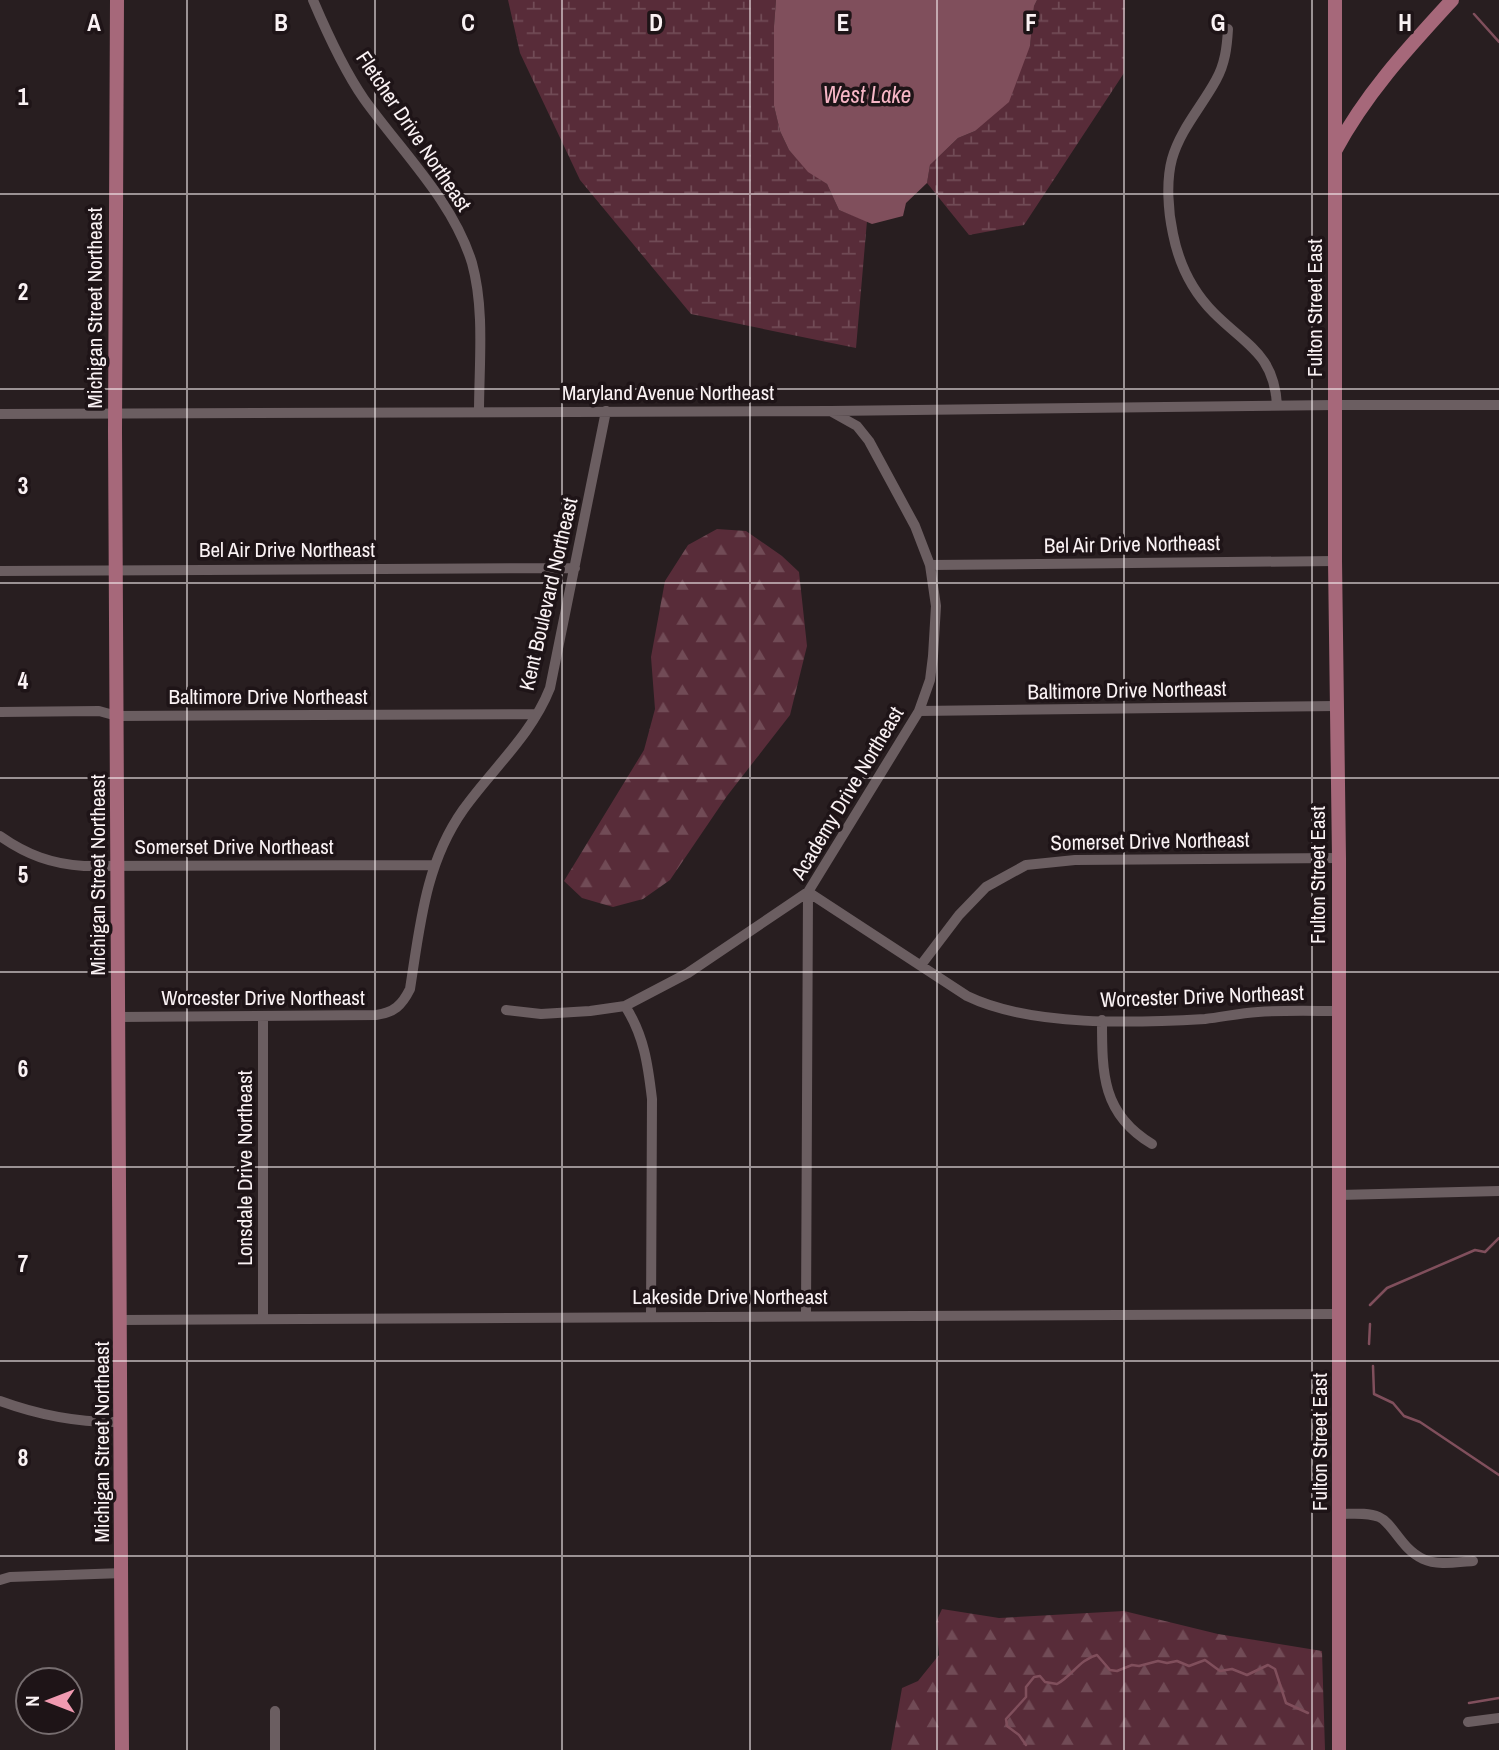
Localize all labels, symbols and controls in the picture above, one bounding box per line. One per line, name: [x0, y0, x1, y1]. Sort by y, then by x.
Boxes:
text: A: [87, 7, 101, 38]
text: B: [274, 7, 288, 38]
text: C: [461, 7, 475, 38]
text: D: [649, 7, 663, 38]
text: E: [837, 7, 849, 38]
text: F: [1025, 7, 1037, 38]
text: G: [1211, 7, 1225, 38]
text: H: [1398, 7, 1412, 38]
street label: Fletcher Drive Northeast: [350, 45, 479, 217]
water label: West Lake: [823, 79, 911, 110]
text: 1: [18, 81, 29, 112]
street label: Michigan Street Northeast: [80, 207, 109, 409]
street label: Fulton Street East: [1300, 239, 1329, 377]
text: 2: [18, 276, 28, 307]
street label: Maryland Avenue Northeast: [562, 378, 774, 407]
text: 3: [18, 470, 28, 501]
street label: Kent Boulevard Northeast: [512, 494, 584, 693]
street label: Bel Air Drive Northeast: [1044, 528, 1221, 560]
street label: Bel Air Drive Northeast: [199, 535, 375, 564]
text: 4: [18, 665, 29, 696]
street label: Baltimore Drive Northeast: [1027, 674, 1227, 706]
street label: Baltimore Drive Northeast: [168, 682, 368, 711]
street label: Academy Drive Northeast: [783, 701, 910, 886]
street label: Michigan Street Northeast: [83, 774, 112, 976]
street label: Fulton Street East: [1303, 806, 1332, 944]
street label: Somerset Drive Northeast: [1050, 825, 1250, 857]
street label: Somerset Drive Northeast: [134, 832, 334, 861]
text: 5: [18, 859, 28, 890]
street label: Worcester Drive Northeast: [1100, 978, 1304, 1014]
street label: Worcester Drive Northeast: [161, 983, 365, 1012]
text: 6: [18, 1053, 28, 1084]
street label: Lonsdale Drive Northeast: [230, 1070, 259, 1266]
text: 7: [18, 1248, 28, 1279]
street label: Lakeside Drive Northeast: [632, 1282, 828, 1311]
street label: Michigan Street Northeast: [87, 1341, 116, 1543]
street label: Fulton Street East: [1305, 1373, 1334, 1511]
text: 8: [18, 1442, 28, 1473]
north arrow: [14, 1666, 84, 1736]
text: N: [19, 1695, 45, 1707]

